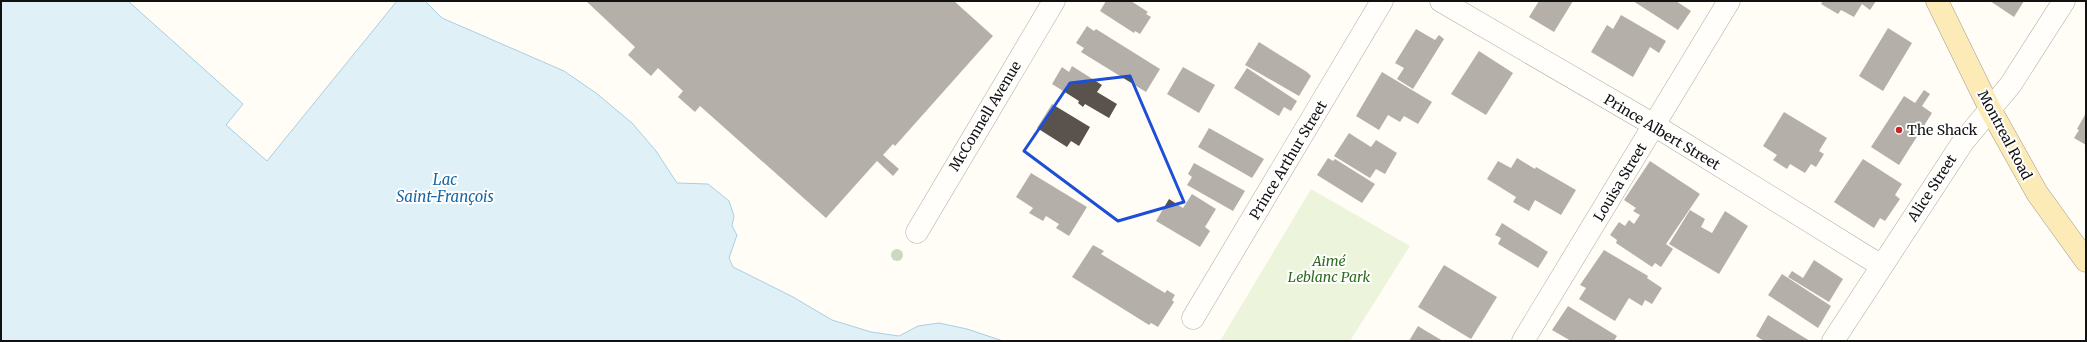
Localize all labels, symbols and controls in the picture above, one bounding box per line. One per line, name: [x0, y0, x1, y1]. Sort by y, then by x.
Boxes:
street label: McConnell Avenue: [945, 58, 1025, 174]
street label: Montreal Road: [1974, 87, 2036, 183]
street label: Prince Albert Street: [1601, 90, 1724, 174]
street label: Prince Arthur Street: [1245, 97, 1331, 223]
place label: The Shack: [1907, 121, 1978, 139]
marker: The Shack: [1894, 125, 1904, 135]
street label: Louisa Street: [1590, 139, 1651, 224]
street label: Alice Street: [1903, 151, 1961, 226]
water label: Lac Saint-François: [396, 170, 494, 206]
park label: Aimé Leblanc Park: [1288, 252, 1370, 286]

